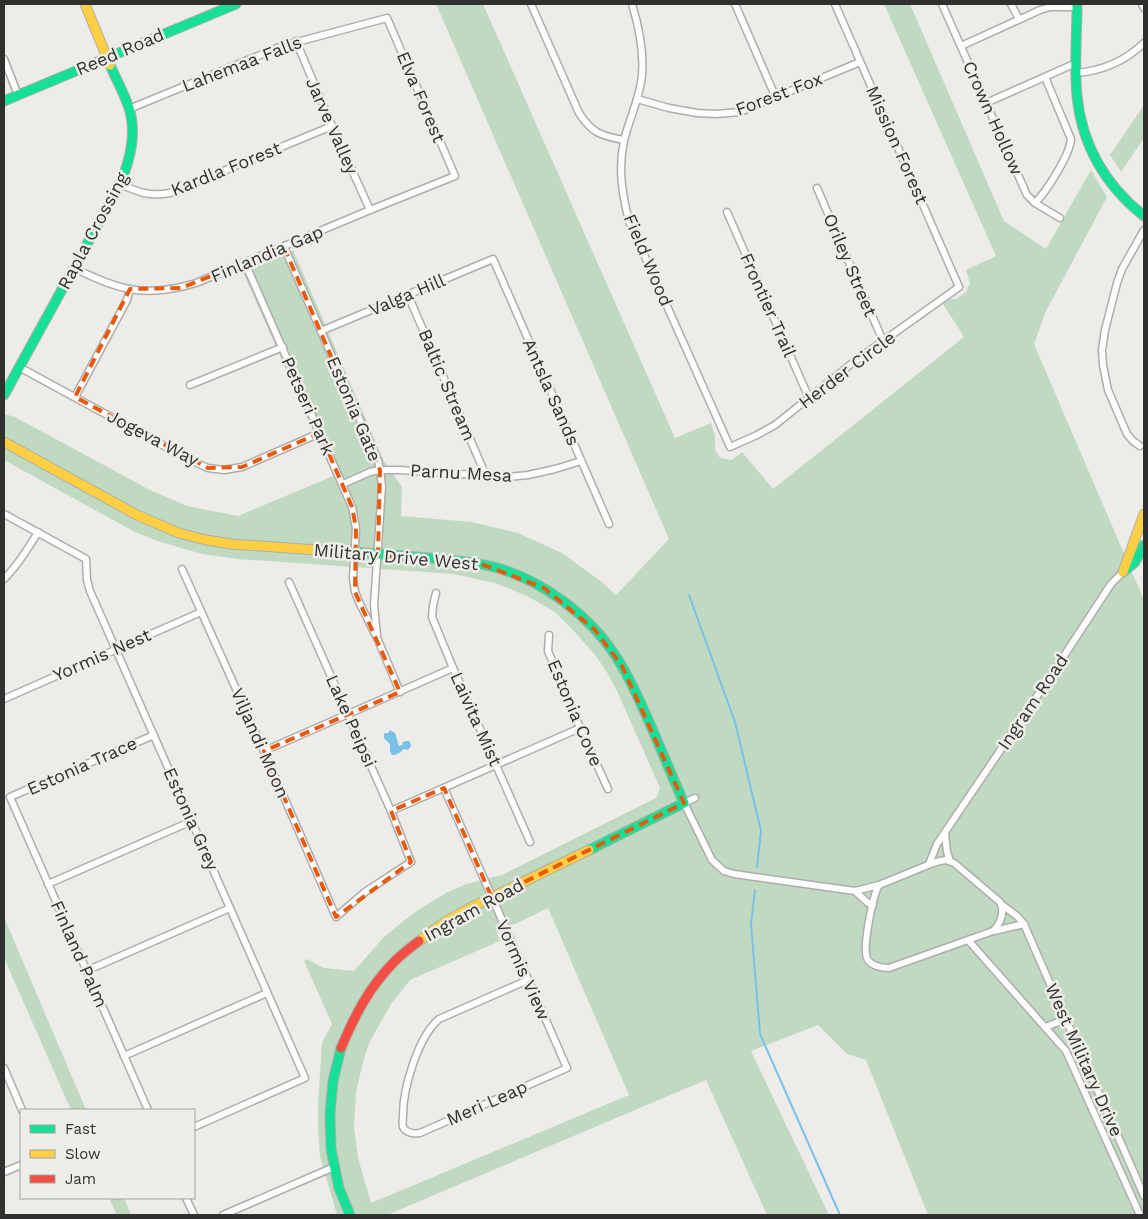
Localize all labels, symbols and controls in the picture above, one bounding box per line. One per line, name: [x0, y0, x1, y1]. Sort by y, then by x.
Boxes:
street label: Reed Road: [73, 24, 167, 80]
street label: Lahemaa Falls: [179, 31, 305, 96]
street label: Elva Forest: [393, 48, 450, 146]
street label: Crown Hollow: [959, 57, 1028, 178]
street label: Forest Fox: [732, 67, 825, 120]
street label: Jarve Valley: [302, 74, 363, 178]
street label: Mission Forest: [862, 82, 933, 208]
street label: Kardla Forest: [168, 137, 284, 200]
street label: Rapla Crossing: [53, 168, 132, 293]
street label: Field Wood: [620, 210, 677, 309]
street label: Oriley Street: [819, 210, 882, 320]
street label: Finlandia Gap: [207, 220, 326, 287]
street label: Frontier Trail: [736, 250, 801, 360]
street label: Valga Hill: [366, 269, 449, 320]
street label: Baltic Stream: [414, 326, 480, 444]
street label: Herder Circle: [794, 326, 899, 413]
street label: Antsla Sands: [519, 335, 584, 449]
street label: Petseri Park: [277, 353, 339, 458]
street label: Estonia Gate: [323, 353, 386, 464]
street label: Jogeva Way: [104, 405, 203, 471]
street label: Parnu Mesa: [409, 459, 513, 486]
street label: Military Drive West: [313, 539, 480, 574]
street label: Yormis Nest: [49, 623, 155, 686]
street label: Ingram Road: [993, 650, 1072, 753]
street label: Estonia Cove: [544, 656, 607, 769]
street label: Laivita Mist: [446, 669, 507, 769]
street label: Lake Peipsi: [322, 671, 381, 770]
street label: Viljandi Moon: [227, 685, 294, 801]
street label: Estonia Trace: [24, 732, 140, 799]
street label: Estonia Grey: [159, 764, 224, 874]
street label: Ingram Road: [420, 874, 527, 946]
street label: Finland Palm: [46, 897, 112, 1011]
street label: Vormis View: [492, 916, 555, 1023]
street label: West Military Drive: [1041, 980, 1128, 1140]
street label: Meri Leap: [443, 1075, 530, 1130]
legend: [20, 1109, 195, 1199]
text: Fast: [65, 1120, 97, 1138]
text: Slow: [65, 1145, 101, 1163]
text: Jam: [65, 1170, 96, 1188]

